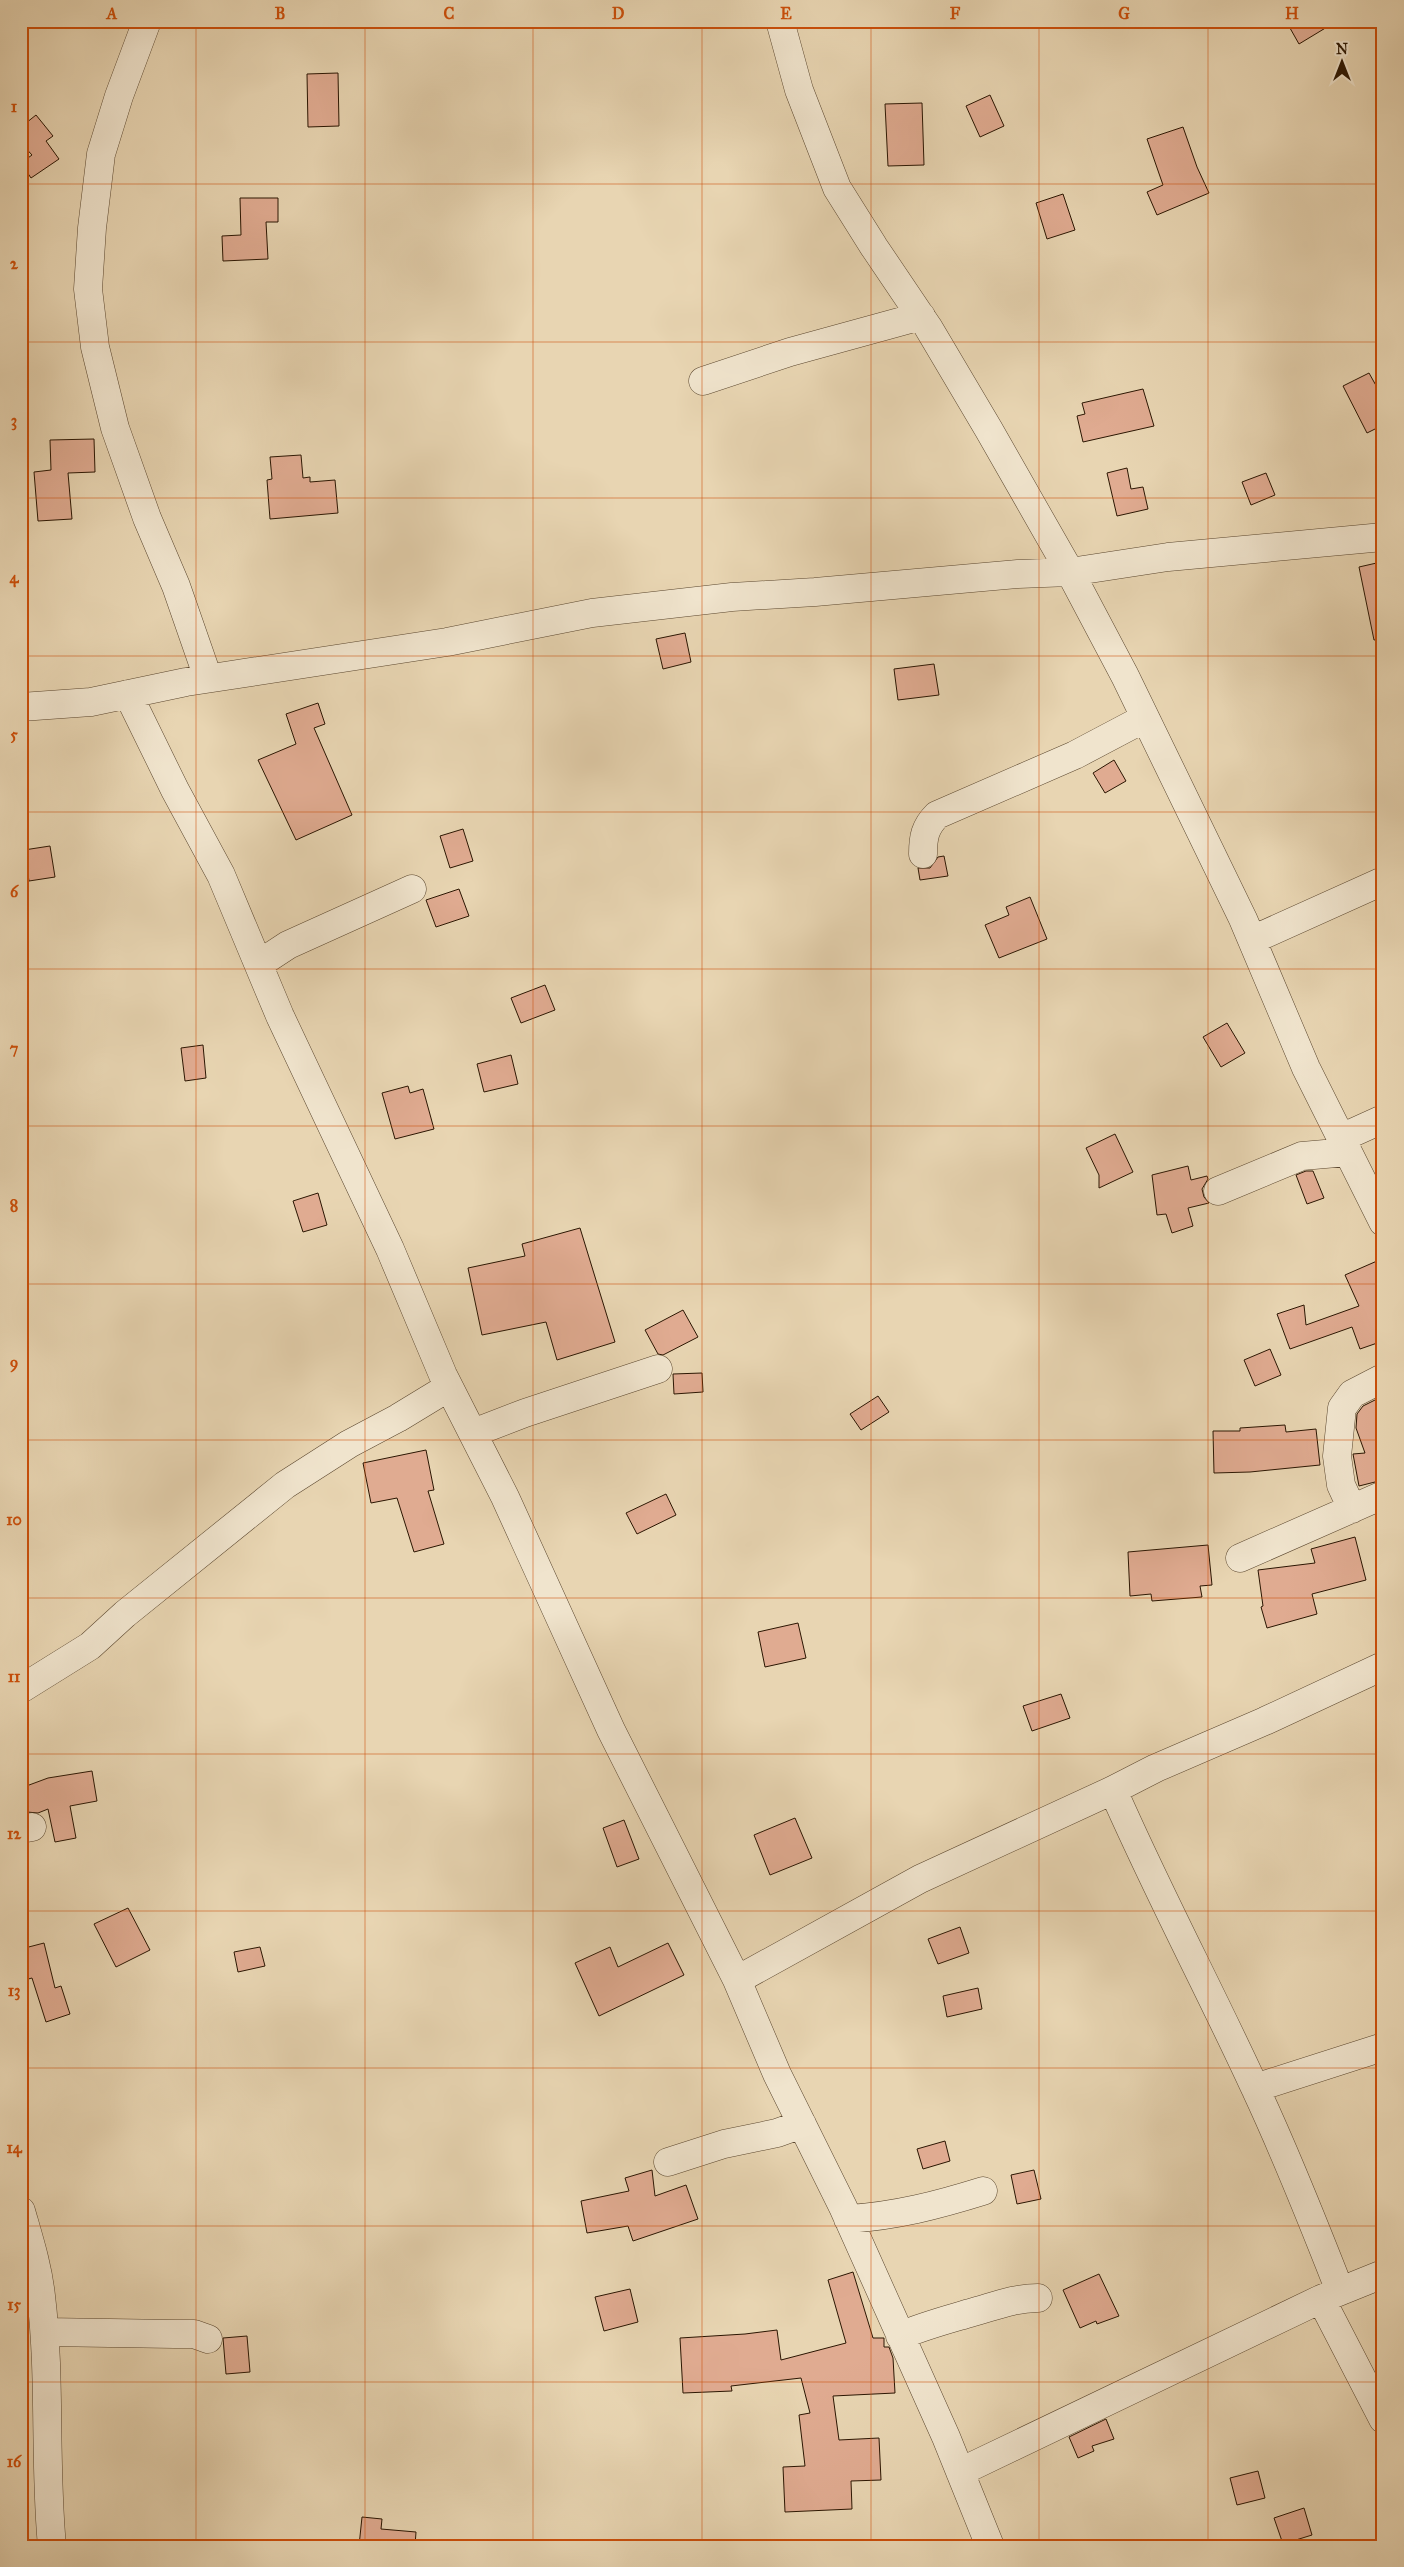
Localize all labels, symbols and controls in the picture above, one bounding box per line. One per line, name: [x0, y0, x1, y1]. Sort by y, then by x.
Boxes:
text: A: [106, 4, 118, 23]
text: B: [275, 4, 285, 23]
text: C: [444, 4, 455, 23]
text: D: [612, 4, 625, 23]
text: E: [780, 4, 792, 23]
text: F: [950, 4, 961, 23]
text: G: [1118, 4, 1130, 23]
text: H: [1285, 4, 1299, 23]
north arrow: [1316, 38, 1366, 88]
text: N: [1336, 41, 1348, 58]
text: 1: [11, 97, 18, 116]
text: 2: [10, 254, 19, 273]
text: 3: [11, 411, 17, 431]
text: 4: [10, 568, 20, 588]
text: 5: [10, 725, 18, 744]
text: 6: [10, 882, 19, 901]
text: 7: [10, 1039, 19, 1058]
text: 8: [10, 1196, 18, 1215]
text: 9: [10, 1353, 18, 1373]
text: 10: [6, 1510, 22, 1529]
text: 11: [8, 1667, 21, 1686]
text: 12: [7, 1824, 22, 1843]
text: 13: [8, 1981, 20, 2001]
text: 14: [6, 2138, 23, 2158]
text: 15: [7, 2295, 21, 2314]
text: 16: [7, 2452, 22, 2471]

